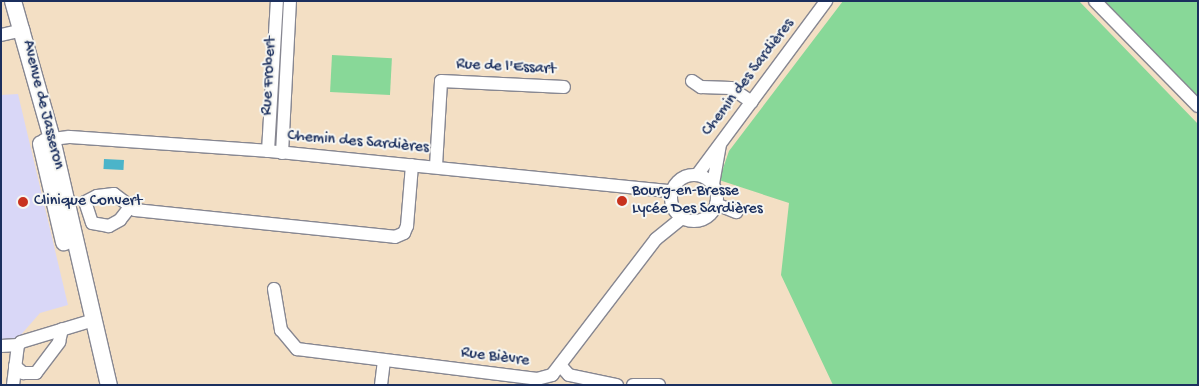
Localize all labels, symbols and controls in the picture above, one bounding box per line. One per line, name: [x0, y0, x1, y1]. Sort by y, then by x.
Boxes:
street label: Chemin des Sardières: [699, 16, 799, 140]
street label: Rue Frobert: [258, 36, 282, 116]
street label: Avenue de Jasseron: [17, 38, 67, 172]
street label: Rue de l'Essart: [456, 56, 556, 80]
street label: Chemin des Sardières: [286, 127, 430, 159]
place label: Bourg-en-Bresse Lycée Des Sardières: [632, 182, 763, 220]
place label: Clinique Convert: [34, 192, 142, 212]
marker: Clinique Convert: [16, 195, 30, 209]
marker: Bourg-en-Bresse Lycée Des Sardières: [616, 195, 628, 207]
street label: Rue Bièvre: [460, 344, 530, 372]

